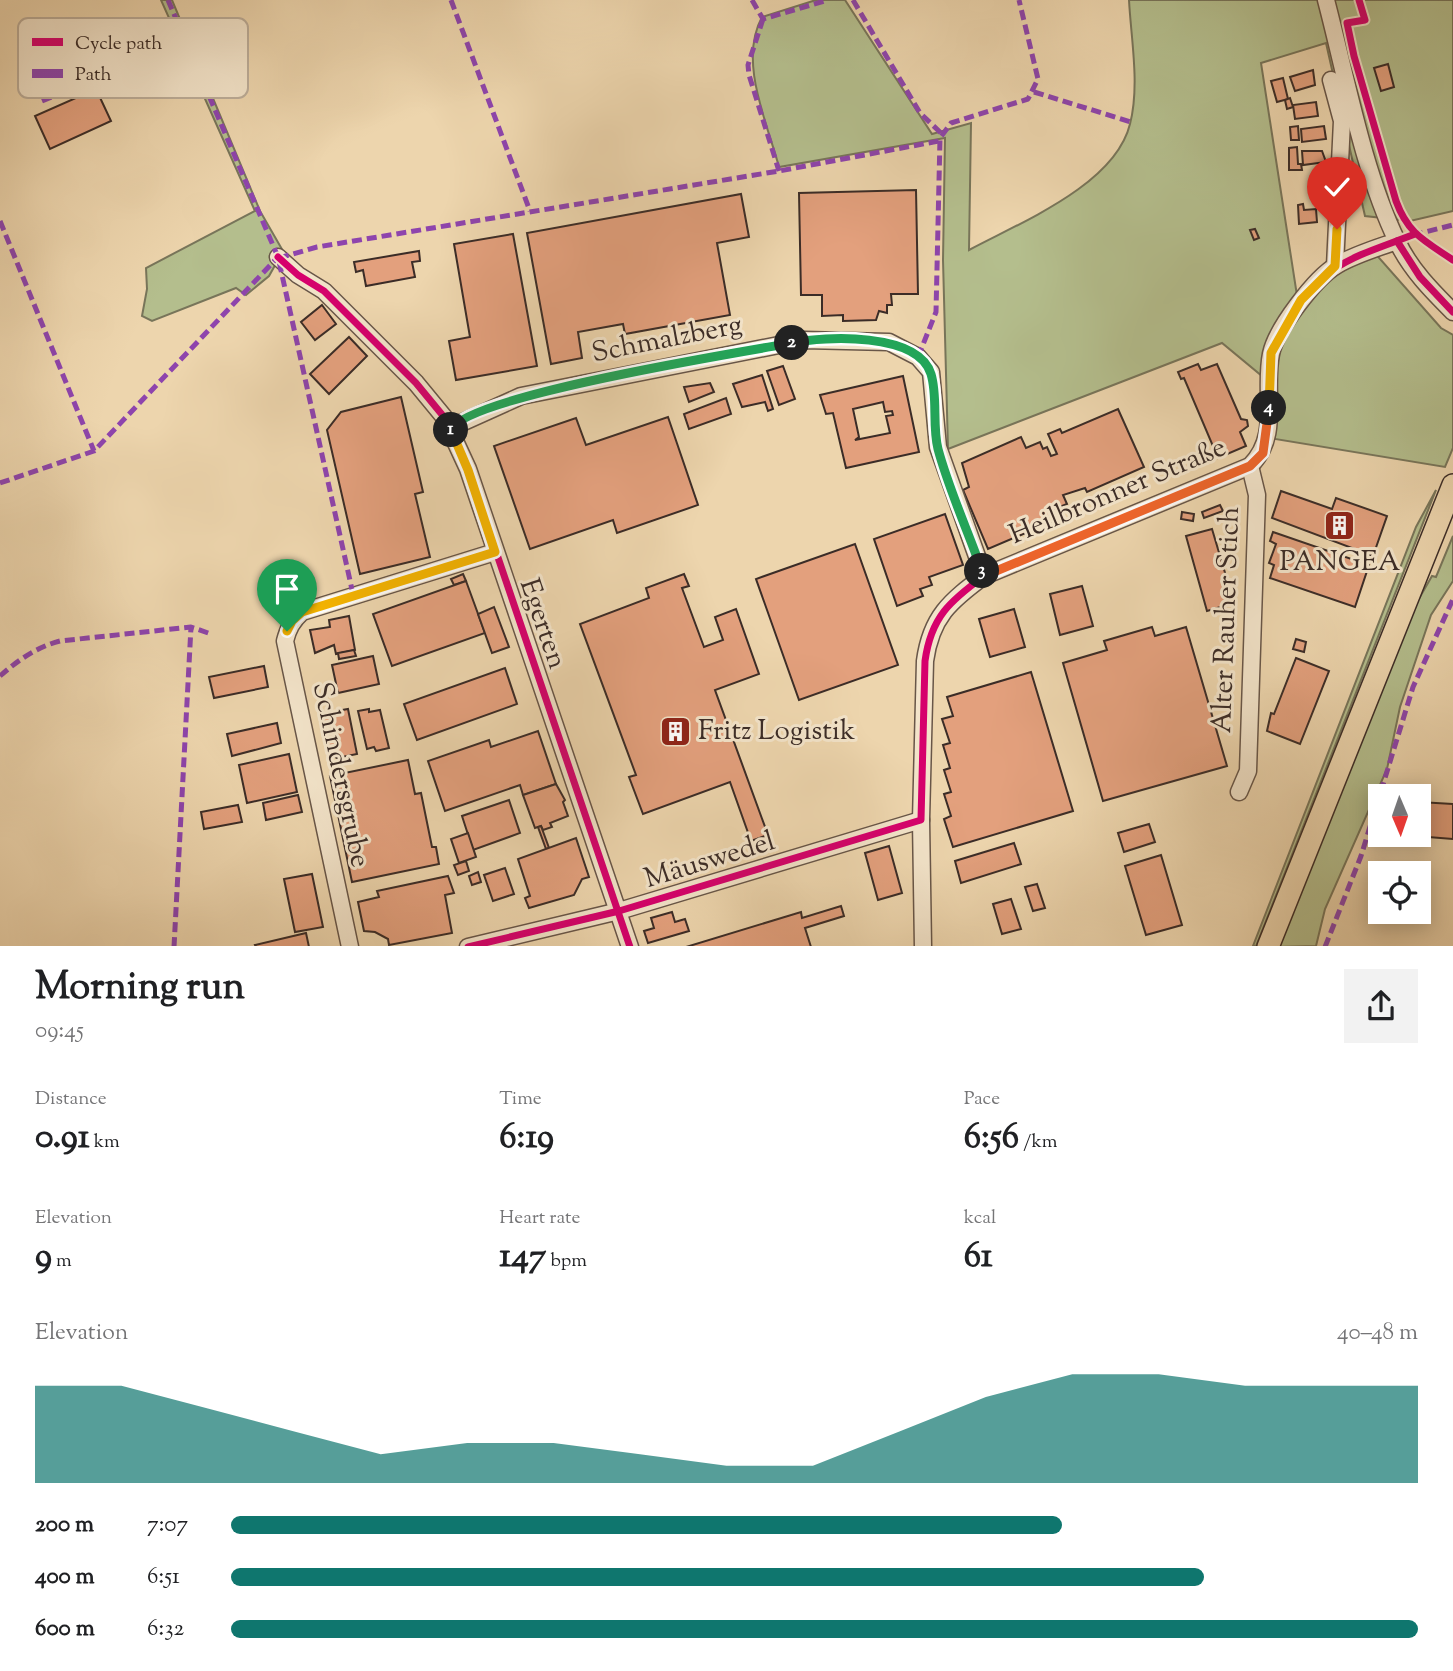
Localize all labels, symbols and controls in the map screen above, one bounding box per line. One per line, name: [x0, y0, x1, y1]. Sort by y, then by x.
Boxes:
legend: [18, 18, 248, 98]
text: Cycle path: [75, 31, 162, 58]
text: Path: [75, 62, 112, 89]
pin: [1307, 157, 1367, 229]
icon: check: [1318, 168, 1356, 206]
street label: Schmalzberg: [588, 306, 746, 374]
pin: 2: [774, 326, 810, 360]
text: 2: [787, 329, 796, 356]
pin: 4: [1252, 390, 1286, 426]
text: 4: [1264, 394, 1273, 421]
pin: 1: [434, 412, 468, 448]
text: 1: [447, 416, 454, 443]
street label: Heilbronner Straße: [1003, 428, 1233, 556]
street label: Alter Rauher Stich: [1203, 506, 1251, 734]
building icon: PANGEA: [1323, 509, 1357, 543]
place label: PANGEA: [1280, 543, 1401, 583]
pin: 3: [964, 554, 1000, 588]
text: 3: [978, 557, 985, 584]
pin: [257, 559, 317, 631]
icon: arrive: [268, 570, 306, 608]
street label: Egerten: [508, 573, 576, 675]
street label: Schindersgrube: [301, 679, 379, 871]
place label: Fritz Logistik: [698, 712, 855, 752]
building icon: Fritz Logistik: [658, 715, 692, 749]
north arrow: [1368, 784, 1432, 847]
map controls: [1368, 784, 1431, 924]
street label: Mäuswedel: [640, 822, 780, 900]
button: locate: [1368, 861, 1431, 924]
text: Morning run: [35, 962, 245, 1016]
button: share: [1344, 969, 1418, 1043]
text: 09:45: [35, 1015, 84, 1048]
text: Distance: [35, 1086, 107, 1113]
text: Time: [499, 1086, 542, 1113]
text: Pace: [964, 1086, 1000, 1113]
text: 0.91: [35, 1113, 90, 1164]
text: 6:19: [499, 1113, 554, 1164]
text: 6:56: [964, 1113, 1019, 1164]
text: km: [90, 1129, 120, 1156]
text: /km: [1019, 1129, 1058, 1156]
text: Elevation: [35, 1205, 112, 1232]
text: Heart rate: [499, 1205, 580, 1232]
text: kcal: [964, 1205, 996, 1232]
text: 9: [35, 1232, 52, 1283]
text: 147: [499, 1232, 546, 1283]
text: 61: [964, 1232, 993, 1283]
text: m: [52, 1248, 72, 1275]
text: bpm: [546, 1248, 587, 1275]
text: Elevation: [35, 1317, 128, 1350]
text: 40–48 m: [1337, 1317, 1418, 1350]
text: 200 m: [35, 1509, 94, 1542]
text: 7:07: [147, 1509, 188, 1542]
text: 400 m: [35, 1561, 95, 1594]
text: 6:51: [147, 1561, 180, 1594]
text: 600 m: [35, 1613, 95, 1646]
text: 6:32: [147, 1613, 184, 1646]

